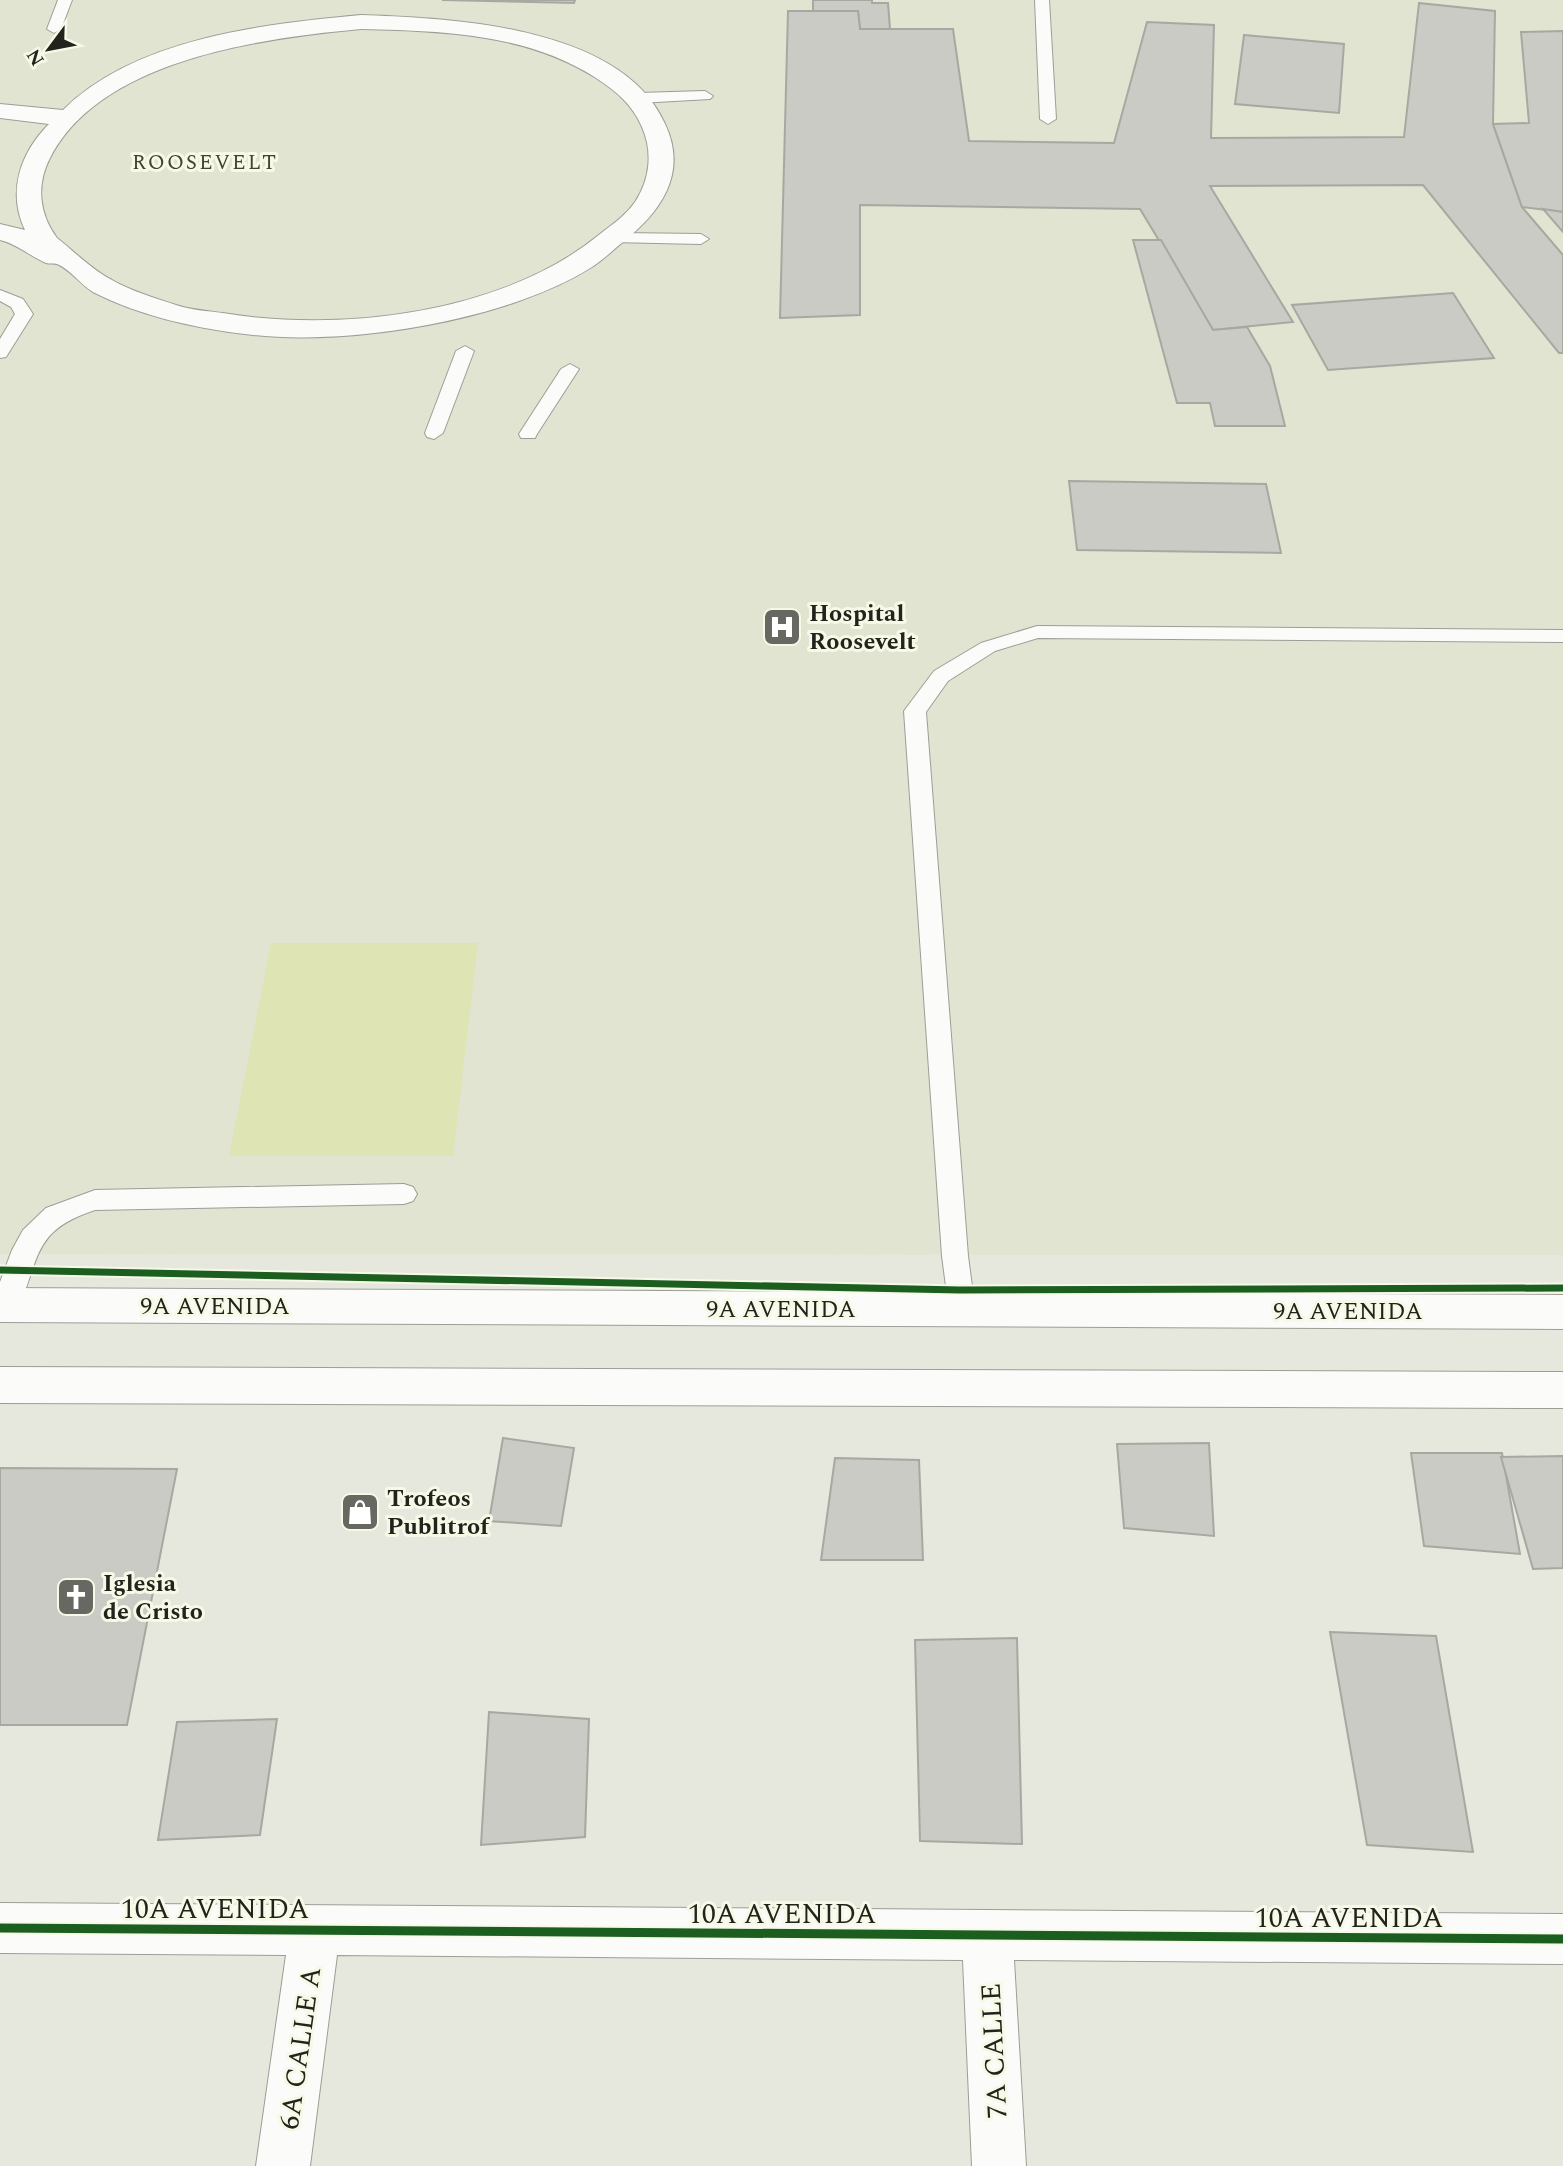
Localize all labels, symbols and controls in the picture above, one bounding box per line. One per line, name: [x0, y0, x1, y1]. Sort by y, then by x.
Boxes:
north arrow: [14, 14, 84, 84]
text: N: [19, 43, 52, 71]
district label: ROOSEVELT: [132, 147, 278, 179]
place label: Hospital Roosevelt: [809, 596, 916, 660]
hospital icon: Hospital Roosevelt: [761, 606, 803, 648]
street label: 9A AVENIDA: [140, 1289, 290, 1325]
street label: 9A AVENIDA: [706, 1292, 856, 1328]
street label: 9A AVENIDA: [1273, 1294, 1423, 1330]
place label: Trofeos Publitrof: [387, 1481, 491, 1545]
shop icon: Trofeos Publitrof: [339, 1491, 381, 1533]
place label: Iglesia de Cristo: [103, 1566, 203, 1630]
church icon: Iglesia de Cristo: [55, 1576, 97, 1618]
street label: 10A AVENIDA: [121, 1888, 309, 1931]
street label: 10A AVENIDA: [688, 1893, 876, 1936]
street label: 10A AVENIDA: [1255, 1897, 1443, 1940]
street label: 6A CALLE A: [268, 1964, 333, 2132]
street label: 7A CALLE: [969, 1982, 1020, 2120]

